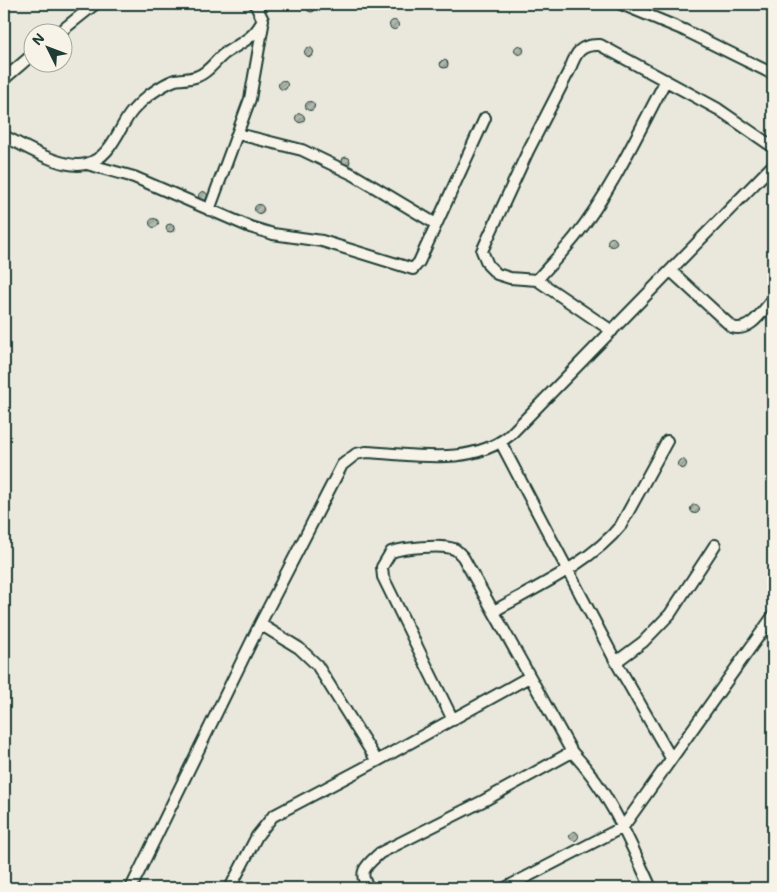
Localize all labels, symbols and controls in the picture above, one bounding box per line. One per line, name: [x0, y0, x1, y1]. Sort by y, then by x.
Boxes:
north arrow: [22, 22, 72, 72]
text: N: [27, 29, 49, 49]

